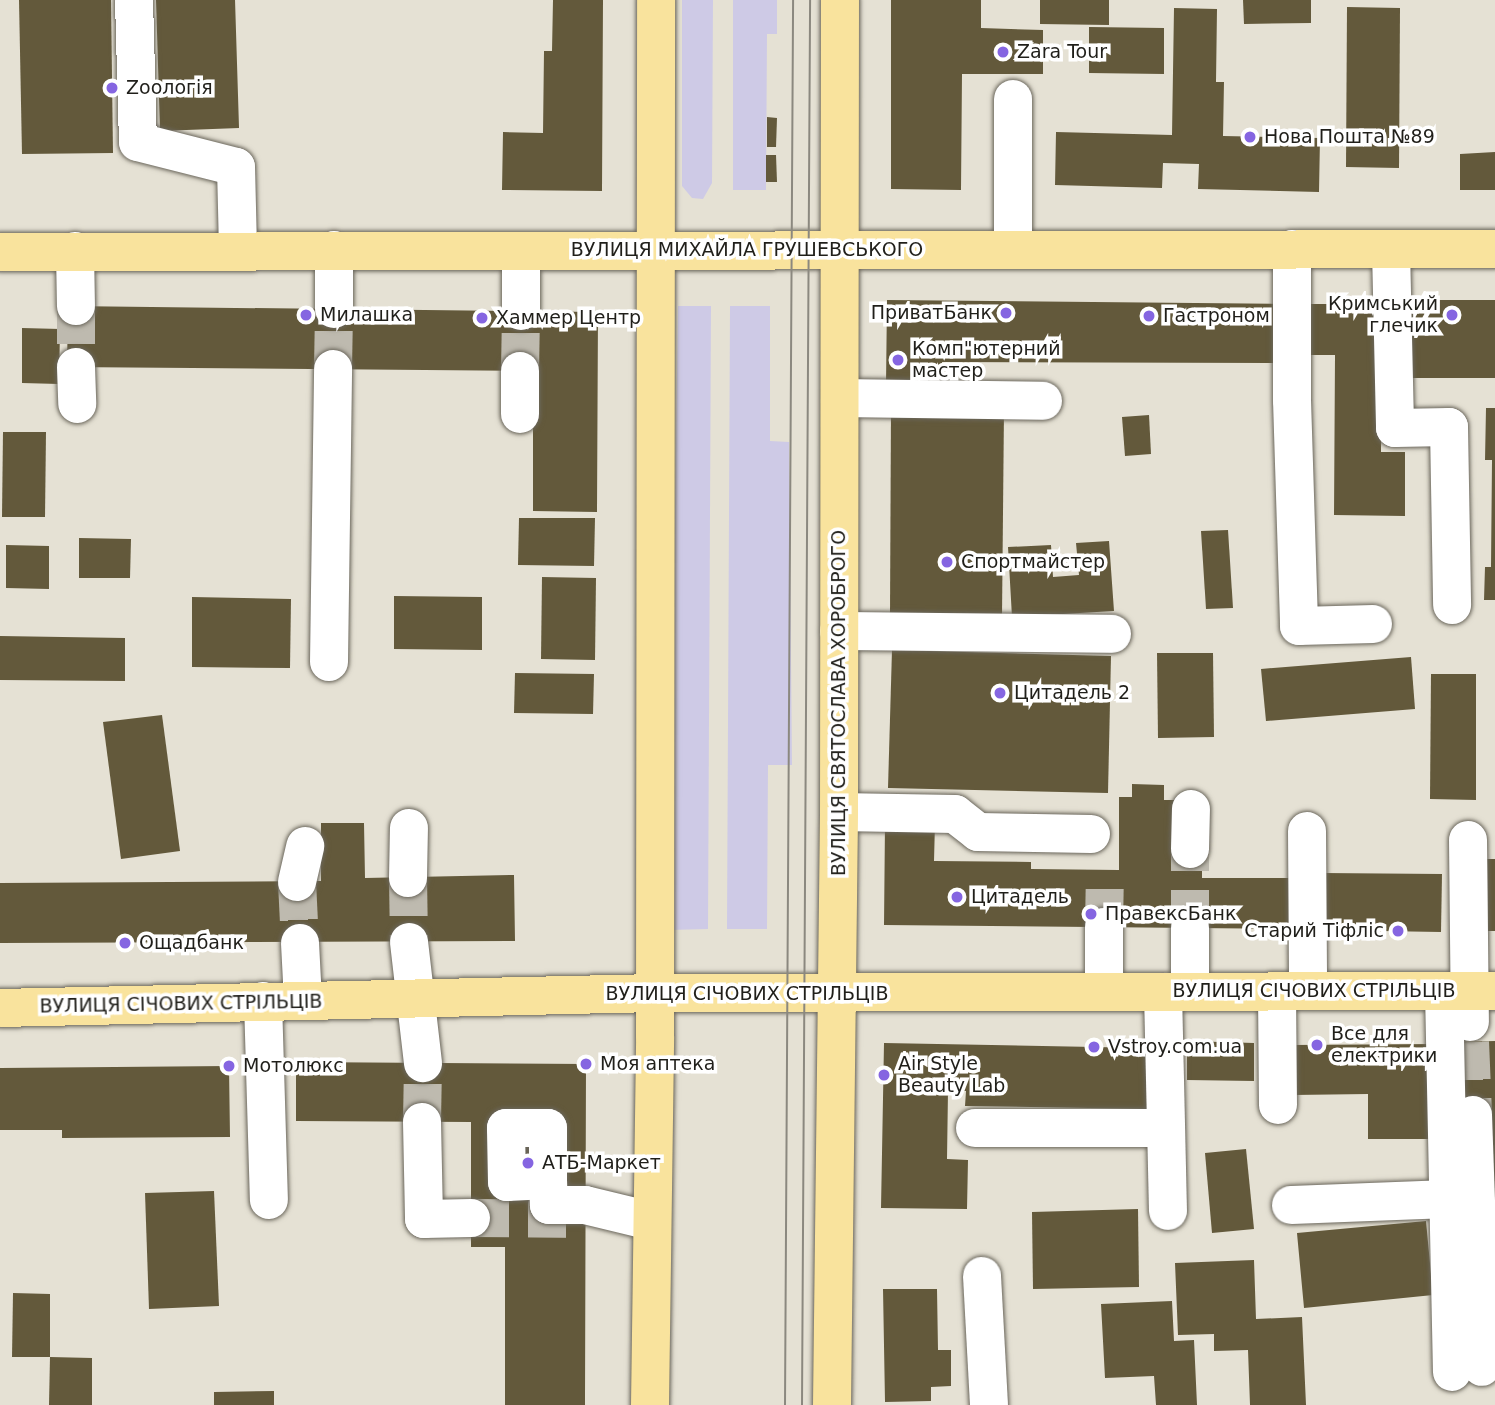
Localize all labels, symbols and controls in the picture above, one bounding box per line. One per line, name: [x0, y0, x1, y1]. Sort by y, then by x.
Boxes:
place label: Zara Tour: [1017, 41, 1107, 63]
marker: Zara Tour: [995, 44, 1011, 60]
place label: Zooлогія: [126, 77, 213, 99]
marker: Zooлогія: [104, 80, 120, 96]
place label: Нова Пошта №89: [1264, 126, 1435, 148]
marker: Нова Пошта №89: [1242, 129, 1258, 145]
street label: ВУЛИЦЯ МИХАЙЛА ГРУШЕВСЬКОГО: [571, 239, 923, 261]
place label: Кримський глечик: [1328, 293, 1438, 337]
place label: ПриватБанк: [871, 302, 992, 324]
place label: Милашка: [320, 304, 413, 326]
marker: ПриватБанк: [998, 305, 1014, 321]
place label: Гастроном: [1163, 305, 1270, 327]
marker: Милашка: [298, 307, 314, 323]
place label: Хаммер Центр: [496, 307, 641, 329]
marker: Кримський глечик: [1444, 307, 1460, 323]
marker: Гастроном: [1141, 308, 1157, 324]
marker: Хаммер Центр: [474, 310, 490, 326]
place label: Комп"ютерний мастер: [912, 338, 1061, 382]
marker: Комп"ютерний мастер: [890, 352, 906, 368]
street label: ВУЛИЦЯ СВЯТОСЛАВА ХОРОБРОГО: [828, 530, 850, 876]
place label: Спортмайстер: [961, 551, 1105, 573]
marker: Спортмайстер: [939, 554, 955, 570]
place label: Цитадель 2: [1014, 682, 1130, 704]
marker: Цитадель 2: [992, 685, 1008, 701]
place label: Цитадель: [971, 886, 1069, 908]
marker: Цитадель: [949, 889, 965, 905]
place label: ПравексБанк: [1105, 903, 1236, 925]
marker: ПравексБанк: [1083, 906, 1099, 922]
place label: Старий Тіфліс: [1244, 920, 1384, 942]
marker: Старий Тіфліс: [1390, 923, 1406, 939]
place label: Ощадбанк: [139, 932, 244, 954]
marker: Ощадбанк: [117, 935, 133, 951]
street label: ВУЛИЦЯ СІЧОВИХ СТРІЛЬЦІВ: [1173, 980, 1455, 1002]
street label: ВУЛИЦЯ СІЧОВИХ СТРІЛЬЦІВ: [606, 983, 888, 1005]
street label: ВУЛИЦЯ СІЧОВИХ СТРІЛЬЦІВ: [39, 990, 323, 1018]
place label: Все для електрики: [1331, 1023, 1437, 1067]
place label: Vstroy.com.ua: [1108, 1036, 1242, 1058]
marker: Все для електрики: [1309, 1037, 1325, 1053]
marker: Vstroy.com.ua: [1086, 1039, 1102, 1055]
place label: Моя аптека: [600, 1053, 715, 1075]
place label: Air Style Beauty Lab: [898, 1053, 1005, 1097]
place label: Мотолюкс: [243, 1055, 344, 1077]
marker: Моя аптека: [578, 1056, 594, 1072]
marker: Мотолюкс: [221, 1058, 237, 1074]
marker: Air Style Beauty Lab: [876, 1067, 892, 1083]
place label: АТБ-Маркет: [542, 1152, 661, 1174]
marker: АТБ-Маркет: [520, 1155, 536, 1171]

